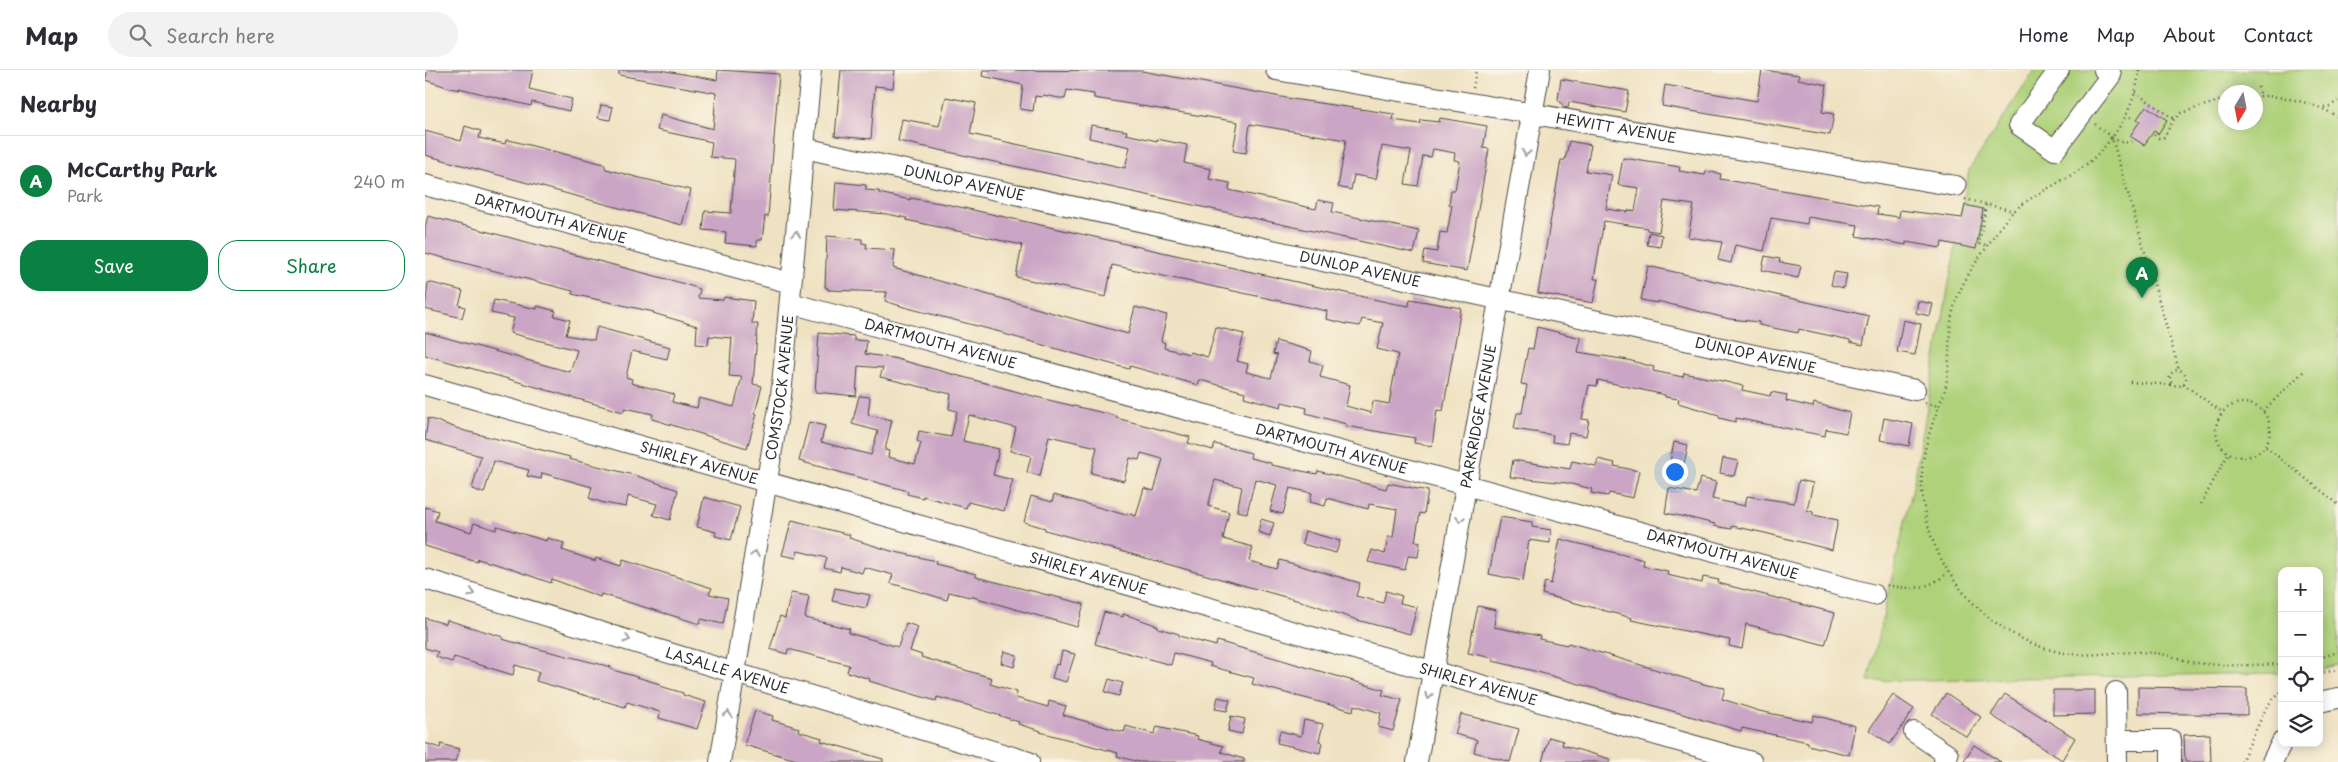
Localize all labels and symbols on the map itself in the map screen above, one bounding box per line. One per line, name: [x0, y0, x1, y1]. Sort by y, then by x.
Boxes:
north arrow: [2218, 85, 2263, 130]
street label: HEWITT AVENUE: [1554, 107, 1678, 148]
one-way arrow: [1521, 148, 1531, 157]
street label: DUNLOP AVENUE: [902, 159, 1027, 206]
street label: DARTMOUTH AVENUE: [472, 188, 629, 249]
one-way arrow: [790, 230, 801, 238]
street label: DUNLOP AVENUE: [1298, 245, 1423, 292]
pin: A: [2126, 257, 2158, 298]
street label: DARTMOUTH AVENUE: [862, 313, 1019, 374]
street label: COMSTOCK AVENUE: [759, 314, 798, 462]
street label: DUNLOP AVENUE: [1693, 331, 1818, 378]
street label: PARKRIDGE AVENUE: [1455, 343, 1501, 490]
street label: DARTMOUTH AVENUE: [1253, 418, 1410, 479]
street label: SHIRLEY AVENUE: [638, 436, 761, 489]
your location: [1662, 459, 1688, 485]
one-way arrow: [1456, 515, 1466, 524]
street label: DARTMOUTH AVENUE: [1645, 523, 1801, 584]
street label: SHIRLEY AVENUE: [1027, 546, 1150, 600]
one-way arrow: [750, 549, 760, 558]
one-way arrow: [467, 588, 475, 598]
one-way arrow: [623, 634, 631, 644]
street label: LASALLE AVENUE: [663, 641, 792, 699]
street label: SHIRLEY AVENUE: [1417, 657, 1540, 711]
one-way arrow: [1424, 692, 1434, 701]
one-way arrow: [722, 710, 732, 718]

